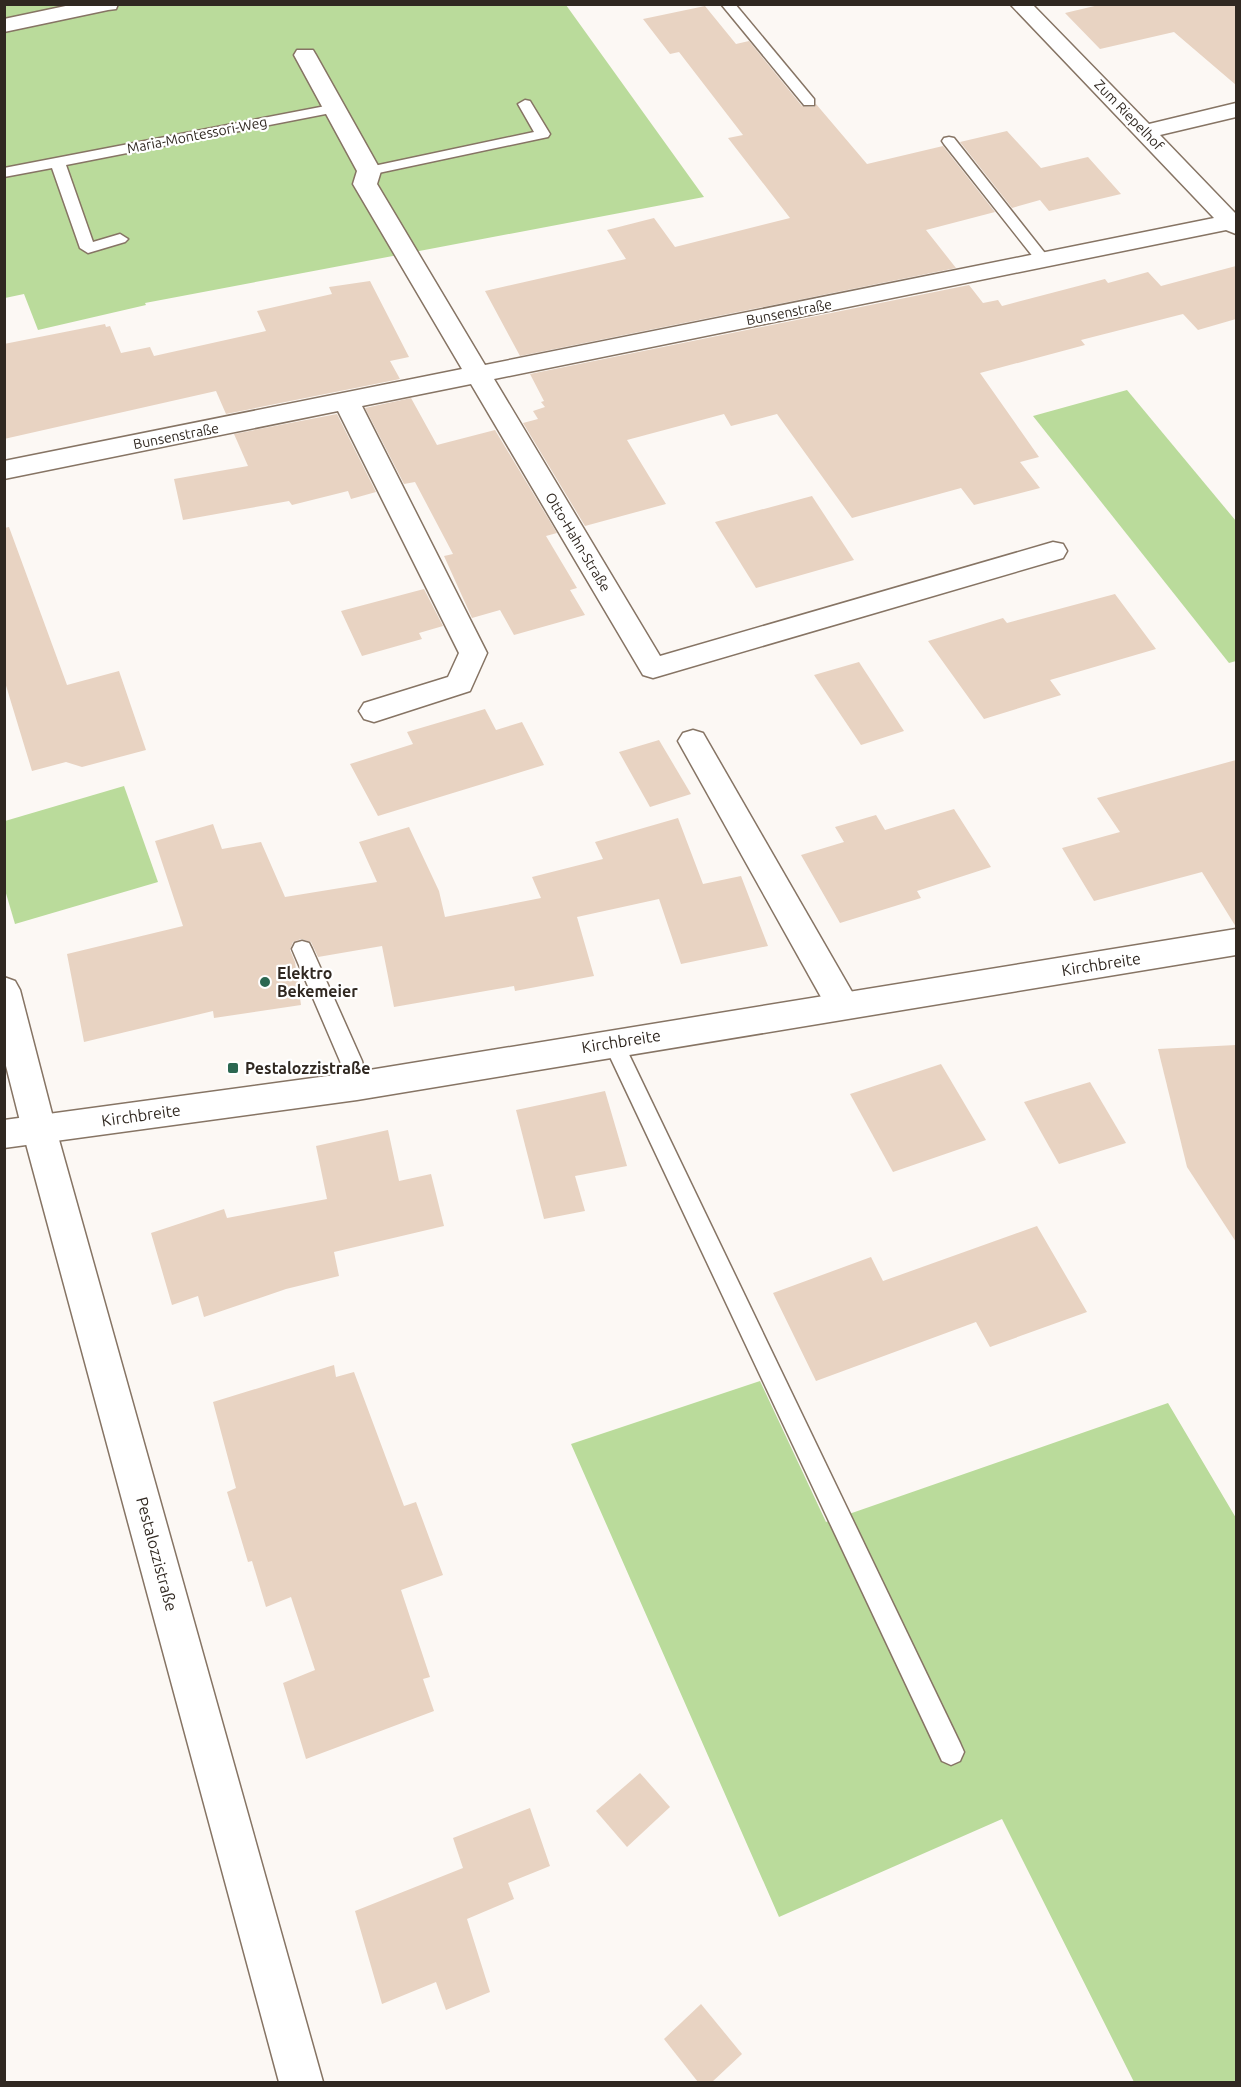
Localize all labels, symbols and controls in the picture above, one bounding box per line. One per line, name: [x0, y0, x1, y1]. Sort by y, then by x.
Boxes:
street label: Zum Riepelhof: [1091, 76, 1167, 154]
street label: Maria-Montessori-Weg: [126, 114, 268, 156]
street label: Bunsenstraße: [745, 296, 833, 328]
street label: Bunsenstraße: [132, 420, 220, 452]
street label: Otto-Hahn-Straße: [542, 490, 614, 594]
street label: Kirchbreite: [1060, 949, 1142, 979]
place label: Elektro Bekemeier: [277, 964, 358, 1000]
marker: Elektro Bekemeier: [258, 975, 272, 989]
street label: Kirchbreite: [580, 1026, 662, 1056]
place label: Pestalozzistraße: [245, 1059, 371, 1077]
marker: Pestalozzistraße: [226, 1061, 240, 1075]
street label: Kirchbreite: [100, 1101, 182, 1129]
street label: Pestalozzistraße: [133, 1495, 181, 1613]

